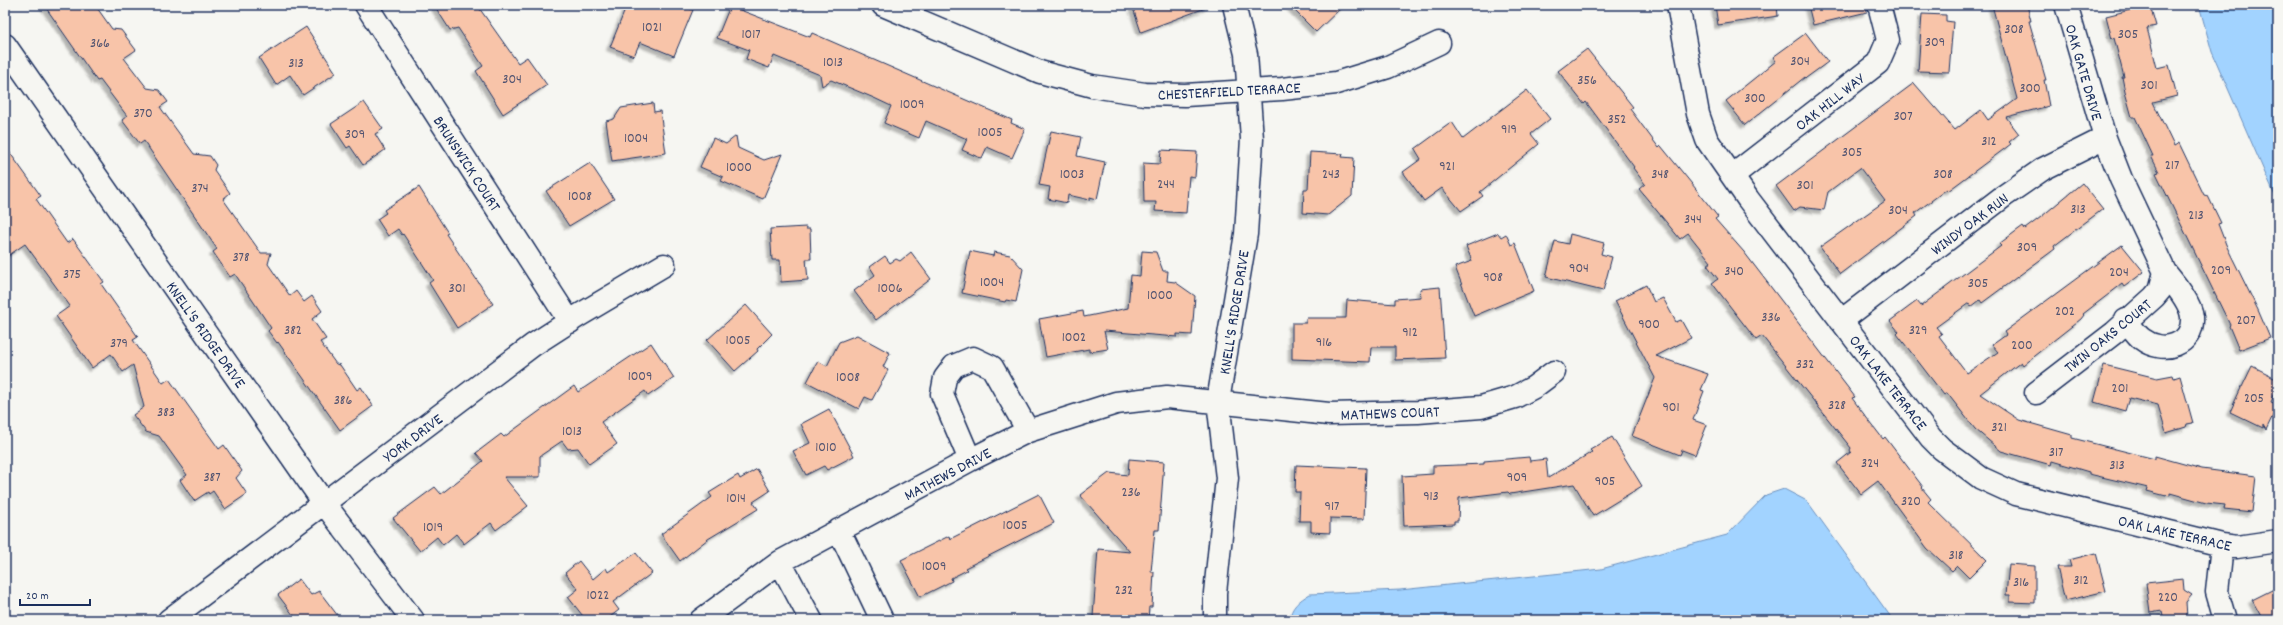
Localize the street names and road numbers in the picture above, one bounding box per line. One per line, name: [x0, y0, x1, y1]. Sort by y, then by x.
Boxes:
street label: OAK GATE DRIVE: [2058, 22, 2108, 124]
street label: OAK HILL WAY: [1791, 68, 1871, 137]
street label: CHESTERFIELD TERRACE: [1157, 77, 1302, 108]
street label: BRUNSWICK COURT: [426, 112, 506, 217]
street label: WINDY OAK RUN: [1927, 188, 2014, 262]
street label: KNELL'S RIDGE DRIVE: [1214, 248, 1257, 376]
street label: KNELL'S RIDGE DRIVE: [160, 277, 251, 394]
street label: TWIN OAKS COURT: [2060, 294, 2158, 380]
street label: OAK LAKE TERRACE: [1842, 331, 1932, 437]
street label: MATHEWS COURT: [1340, 401, 1440, 428]
street label: YORK DRIVE: [379, 408, 449, 469]
street label: MATHEWS DRIVE: [900, 442, 997, 508]
street label: OAK LAKE TERRACE: [2115, 510, 2234, 559]

